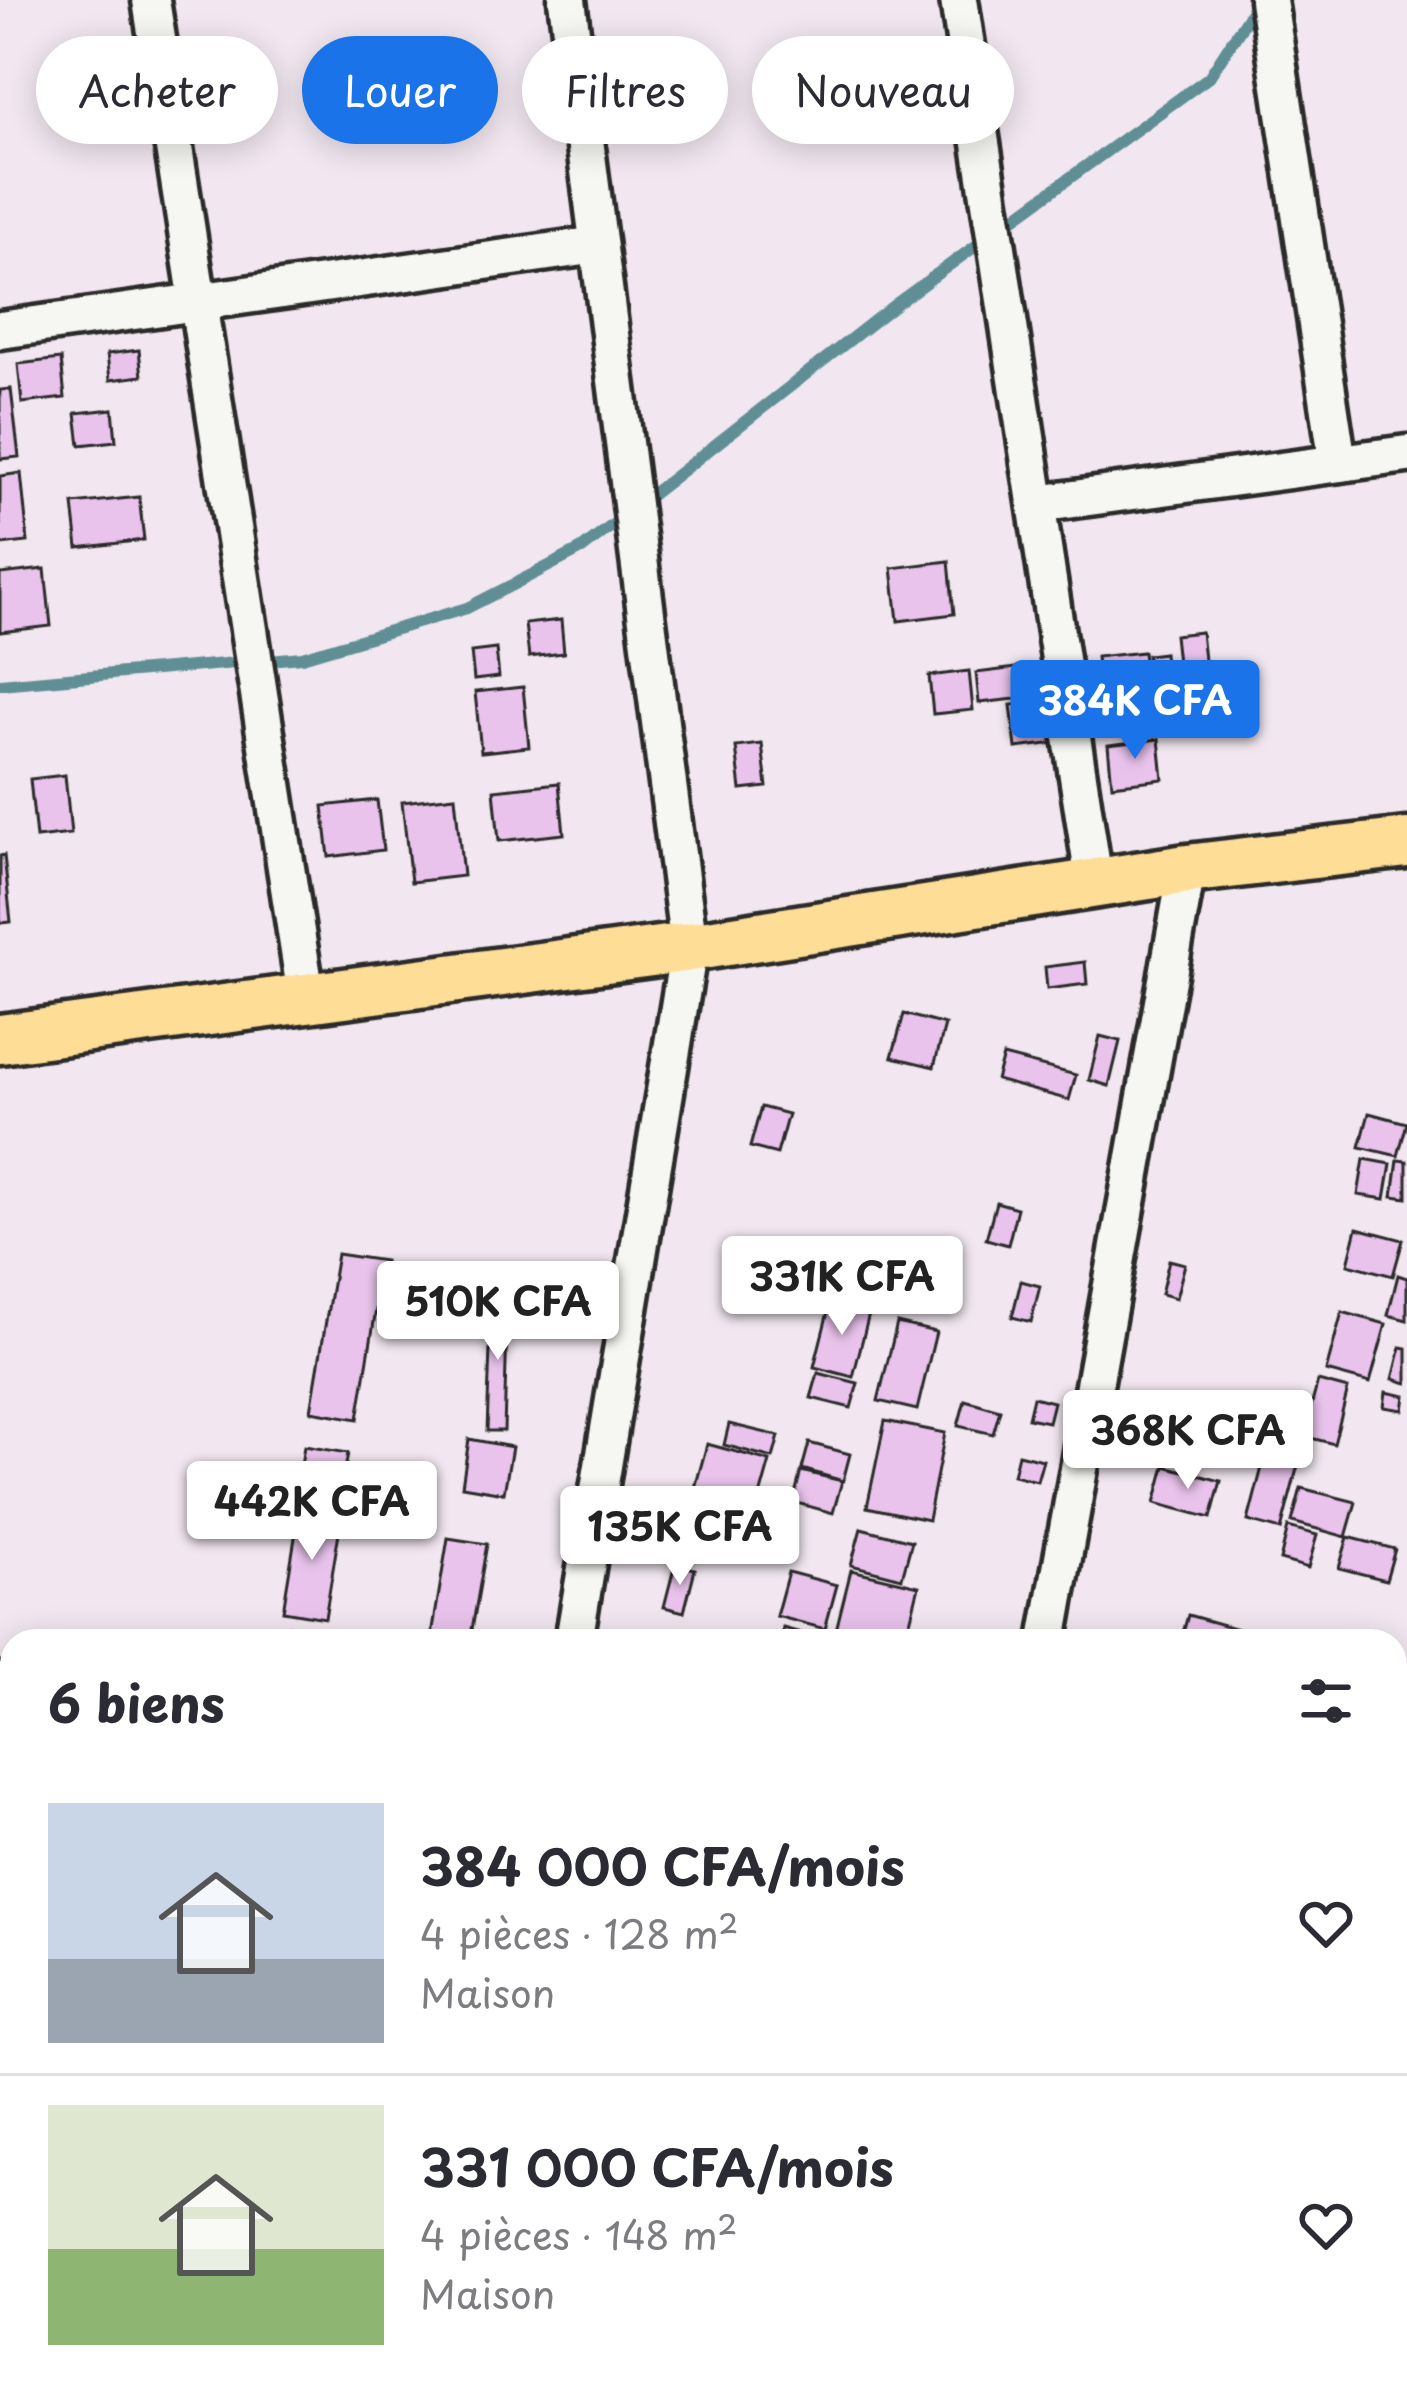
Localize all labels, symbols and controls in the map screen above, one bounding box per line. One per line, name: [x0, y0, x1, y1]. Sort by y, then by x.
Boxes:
chip: Acheter: [36, 36, 278, 144]
chip: Louer: [302, 36, 498, 144]
chip: Filtres: [522, 36, 728, 144]
chip: Nouveau: [752, 36, 1014, 144]
pin: 384K CFA: [1011, 660, 1259, 762]
text: 384K CFA: [1037, 669, 1233, 728]
pin: 331K CFA: [718, 1236, 966, 1338]
text: 331K CFA: [749, 1245, 935, 1304]
pin: 510K CFA: [374, 1261, 622, 1363]
text: 510K CFA: [404, 1270, 592, 1329]
pin: 368K CFA: [1064, 1390, 1312, 1492]
text: 368K CFA: [1090, 1399, 1286, 1458]
pin: 442K CFA: [188, 1461, 436, 1563]
text: 442K CFA: [214, 1470, 410, 1529]
pin: 135K CFA: [556, 1486, 804, 1588]
text: 135K CFA: [587, 1495, 773, 1554]
text: 6 biens: [48, 1663, 225, 1740]
icon: filters: [1293, 1668, 1359, 1734]
text: 384 000 CFA/mois: [420, 1826, 905, 1903]
icon: home: [144, 1851, 288, 1995]
icon: heart: [1293, 1890, 1359, 1956]
text: 4 pièces · 128 m²: [420, 1903, 739, 1962]
text: Maison: [420, 1962, 555, 2021]
text: 331 000 CFA/mois: [420, 2127, 894, 2204]
icon: home: [144, 2153, 288, 2297]
icon: heart: [1293, 2192, 1359, 2258]
text: 4 pièces · 148 m²: [420, 2204, 738, 2263]
text: Maison: [420, 2263, 555, 2322]

